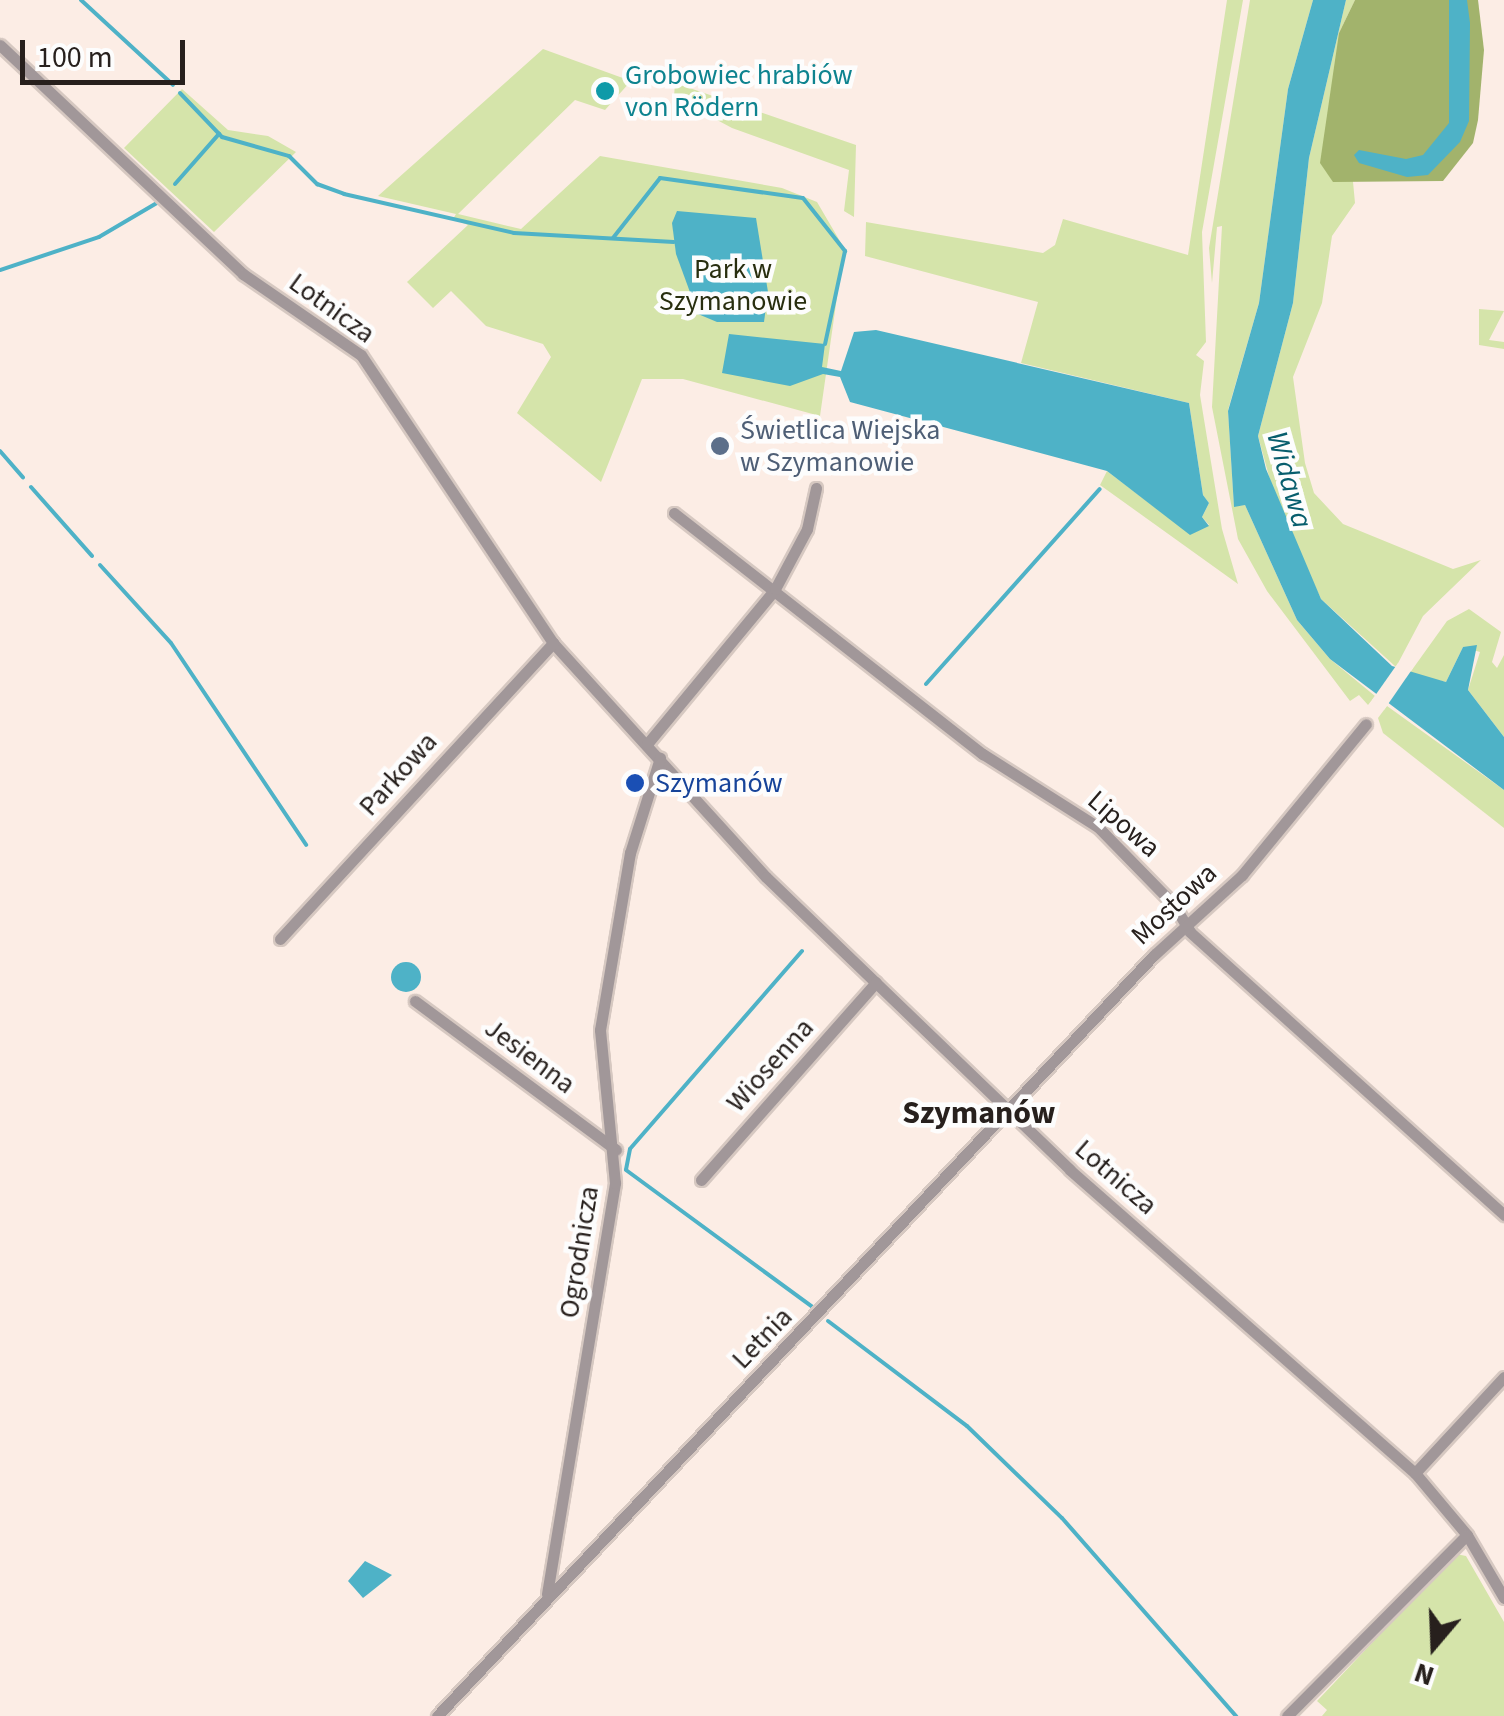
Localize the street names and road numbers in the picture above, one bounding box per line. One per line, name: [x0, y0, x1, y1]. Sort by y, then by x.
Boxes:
street label: Lotnicza: [283, 266, 381, 350]
street label: Parkowa: [352, 725, 444, 823]
street label: Lipowa: [1081, 783, 1167, 865]
street label: Mostowa: [1124, 856, 1224, 952]
street label: Jesienna: [478, 1011, 582, 1101]
street label: Wiosenna: [719, 1011, 821, 1119]
street label: Lotnicza: [1068, 1132, 1164, 1222]
street label: Ogrodnicza: [552, 1184, 606, 1320]
street label: Letnia: [725, 1300, 799, 1376]

